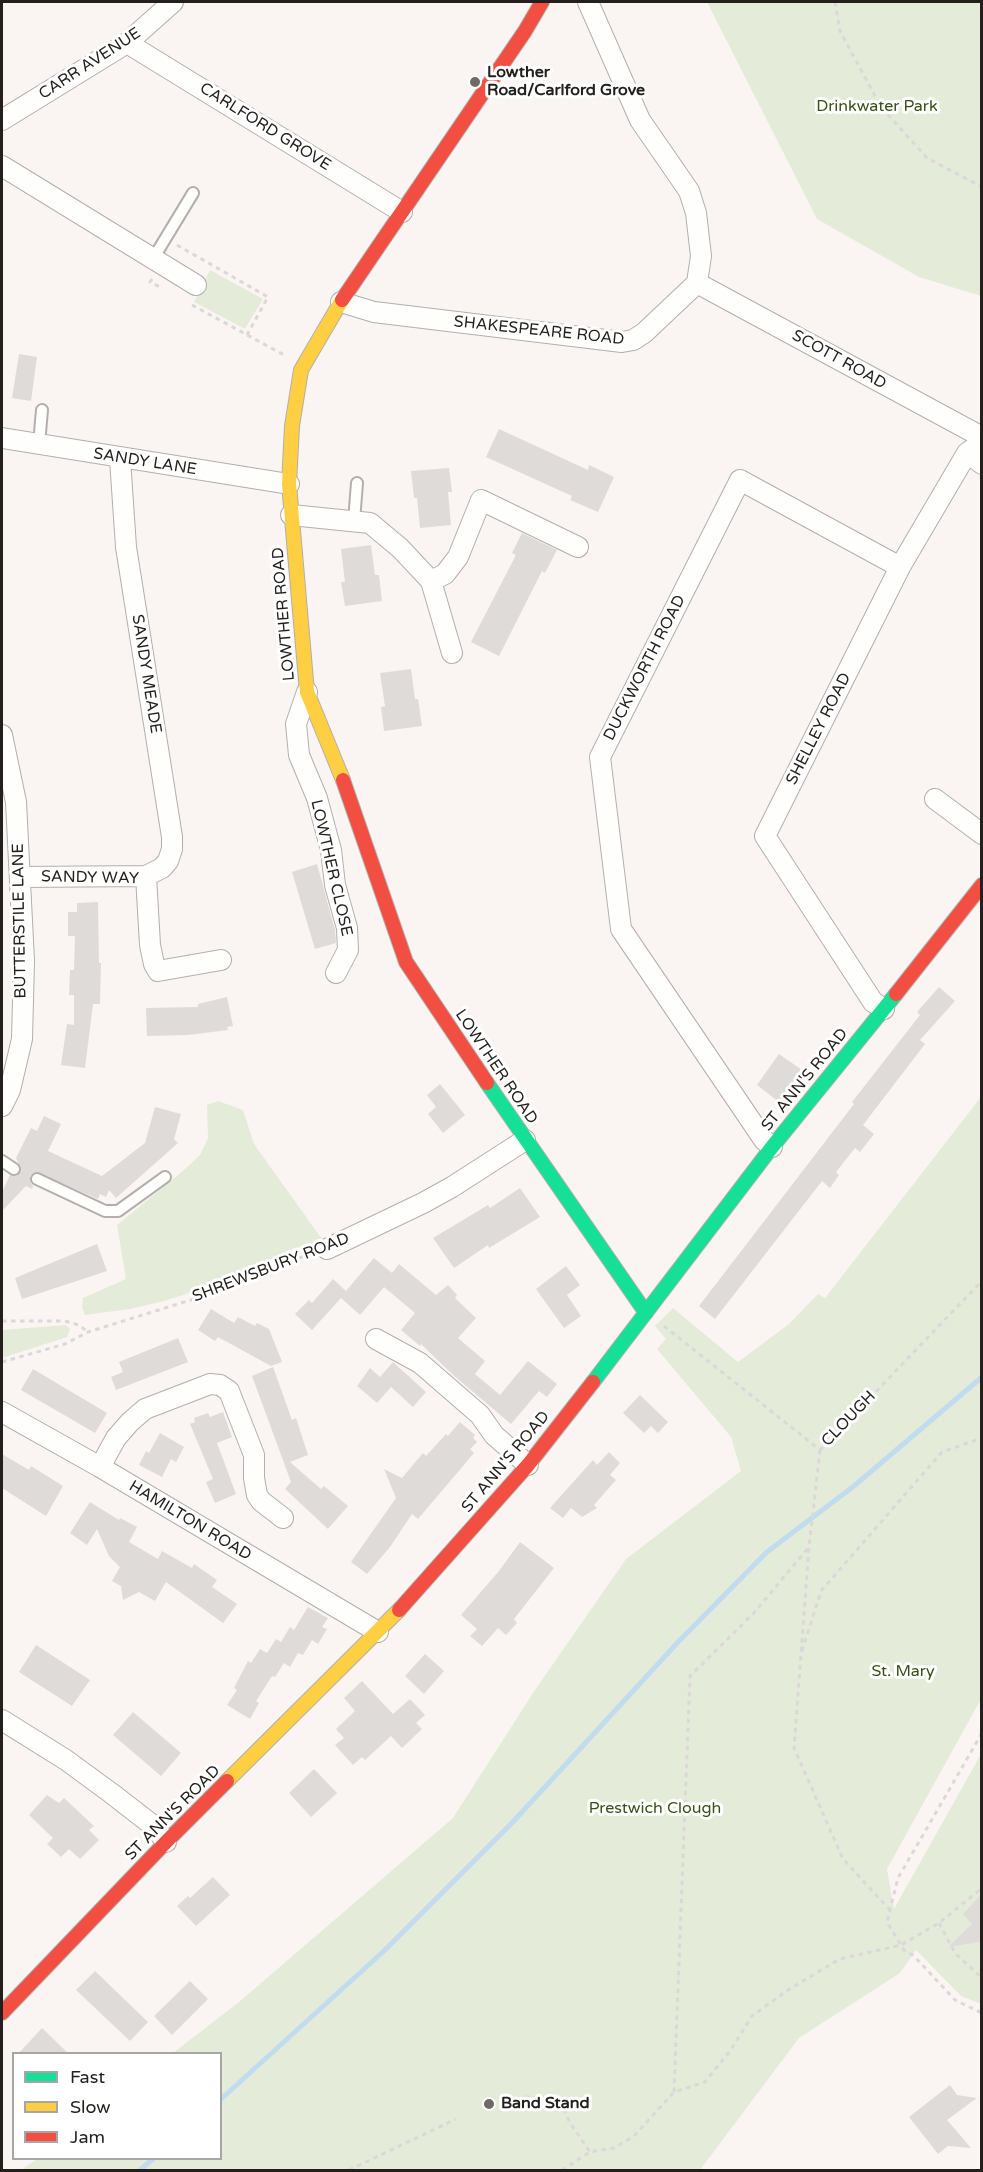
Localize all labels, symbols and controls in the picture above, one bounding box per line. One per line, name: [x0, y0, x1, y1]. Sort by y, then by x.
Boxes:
street label: CARR AVENUE: [35, 24, 145, 104]
place label: Lowther Road/Carlford Grove: [487, 63, 645, 101]
marker: Lowther Road/Carlford Grove: [468, 75, 482, 89]
street label: CARLFORD GROVE: [196, 79, 334, 175]
park label: Drinkwater Park: [816, 97, 938, 117]
street label: SHAKESPEARE ROAD: [453, 312, 625, 350]
street label: SCOTT ROAD: [788, 326, 890, 394]
street label: SANDY LANE: [92, 444, 198, 480]
street label: LOWTHER ROAD: [269, 546, 299, 682]
street label: DUCKWORTH ROAD: [600, 592, 690, 744]
street label: SANDY MEADE: [127, 613, 165, 735]
street label: SHELLEY ROAD: [782, 670, 856, 788]
street label: LOWTHER CLOSE: [306, 798, 356, 938]
street label: BUTTERSTILE LANE: [9, 843, 31, 999]
street label: SANDY WAY: [41, 868, 139, 888]
street label: LOWTHER ROAD: [451, 1006, 541, 1128]
street label: ST ANN'S ROAD: [758, 1025, 852, 1135]
street label: SHREWSBURY ROAD: [190, 1229, 352, 1307]
street label: CLOUGH: [818, 1387, 880, 1451]
street label: ST ANN'S ROAD: [458, 1407, 554, 1517]
street label: HAMILTON ROAD: [125, 1477, 255, 1565]
park label: St. Mary: [871, 1662, 935, 1682]
street label: ST ANN'S ROAD: [122, 1762, 224, 1864]
park label: Prestwich Clough: [589, 1799, 721, 1819]
legend: [12, 2052, 222, 2160]
text: Fast: [70, 2066, 105, 2088]
place label: Band Stand: [501, 2094, 590, 2114]
text: Slow: [70, 2096, 111, 2118]
marker: Band Stand: [482, 2097, 496, 2111]
text: Jam: [70, 2126, 105, 2148]

